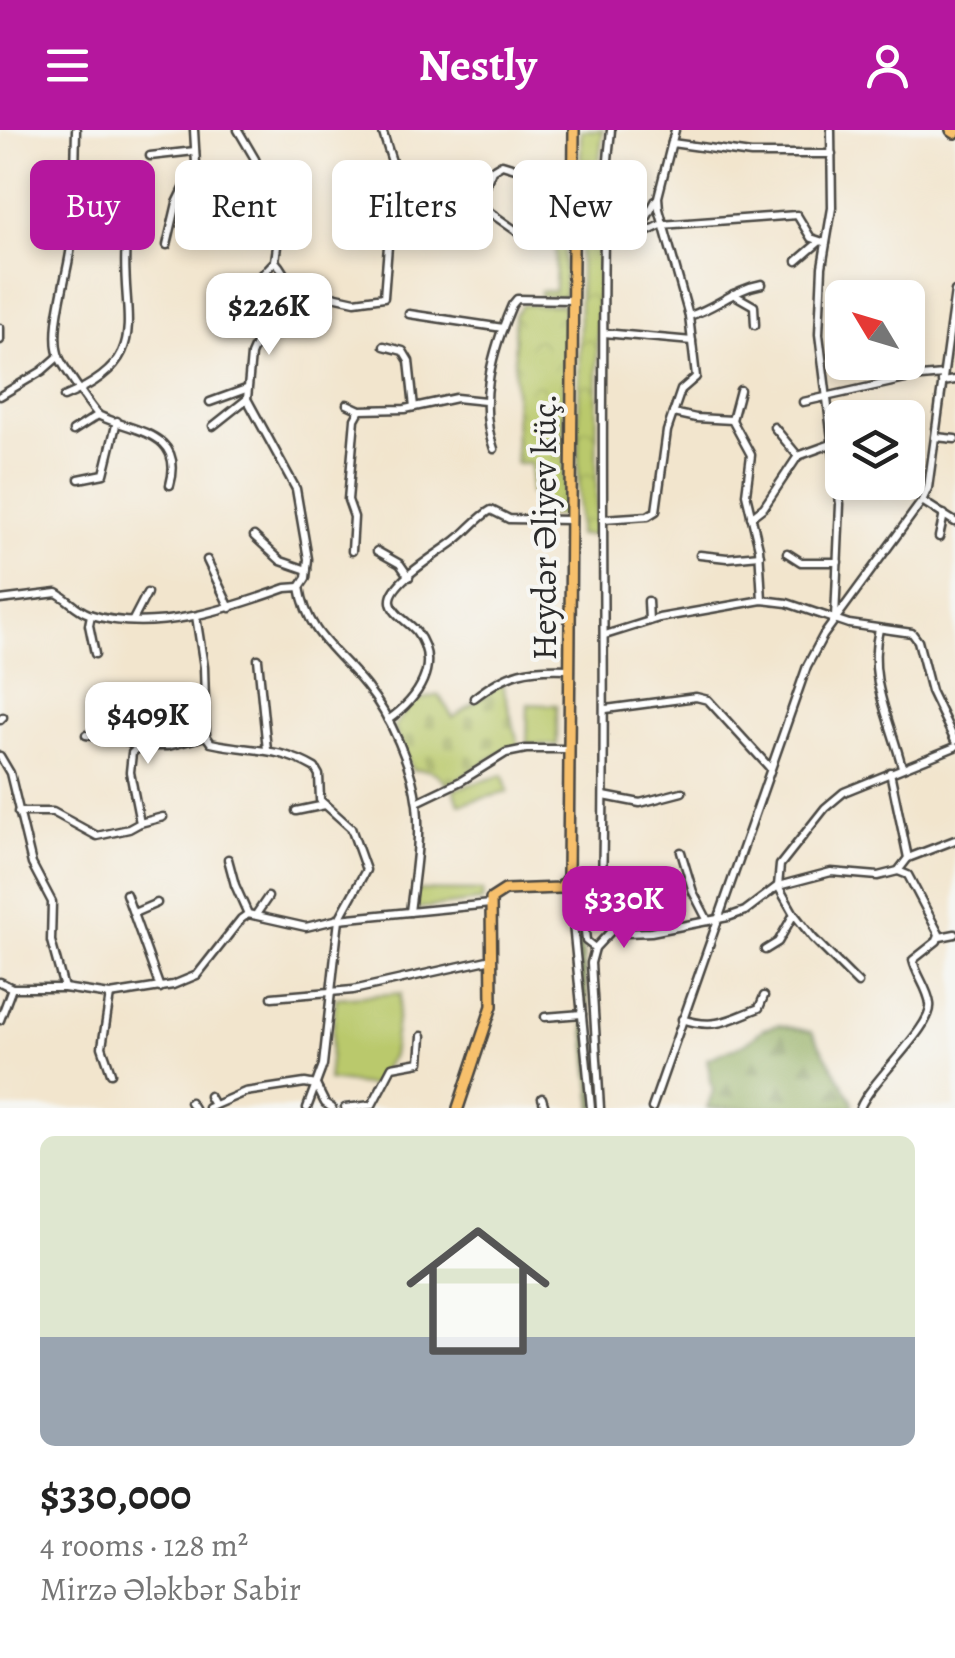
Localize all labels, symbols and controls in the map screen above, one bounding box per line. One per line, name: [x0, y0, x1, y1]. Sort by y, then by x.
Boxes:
text: Nestly: [418, 34, 537, 96]
icon: menu: [40, 38, 95, 93]
icon: person: [860, 38, 915, 93]
chip: Buy: [30, 160, 155, 250]
chip: Rent: [175, 160, 312, 250]
chip: Filters: [332, 160, 493, 250]
chip: New: [513, 160, 647, 250]
pin: $226K: [199, 273, 339, 358]
north arrow: [825, 280, 925, 380]
map controls: [825, 280, 925, 500]
text: $226K: [228, 283, 310, 327]
street label: Heydər Əliyev küç.: [520, 393, 568, 661]
button: layers: [825, 400, 925, 500]
pin: $409K: [78, 682, 218, 767]
text: $409K: [107, 692, 189, 736]
pin: $330K: [554, 866, 694, 951]
text: $330K: [584, 876, 664, 920]
icon: home: [388, 1201, 568, 1381]
text: $330,000: [40, 1466, 192, 1523]
text: 4 rooms · 128 m²: [40, 1523, 248, 1567]
text: Mirzə Ələkbər Sabir: [40, 1567, 301, 1611]

